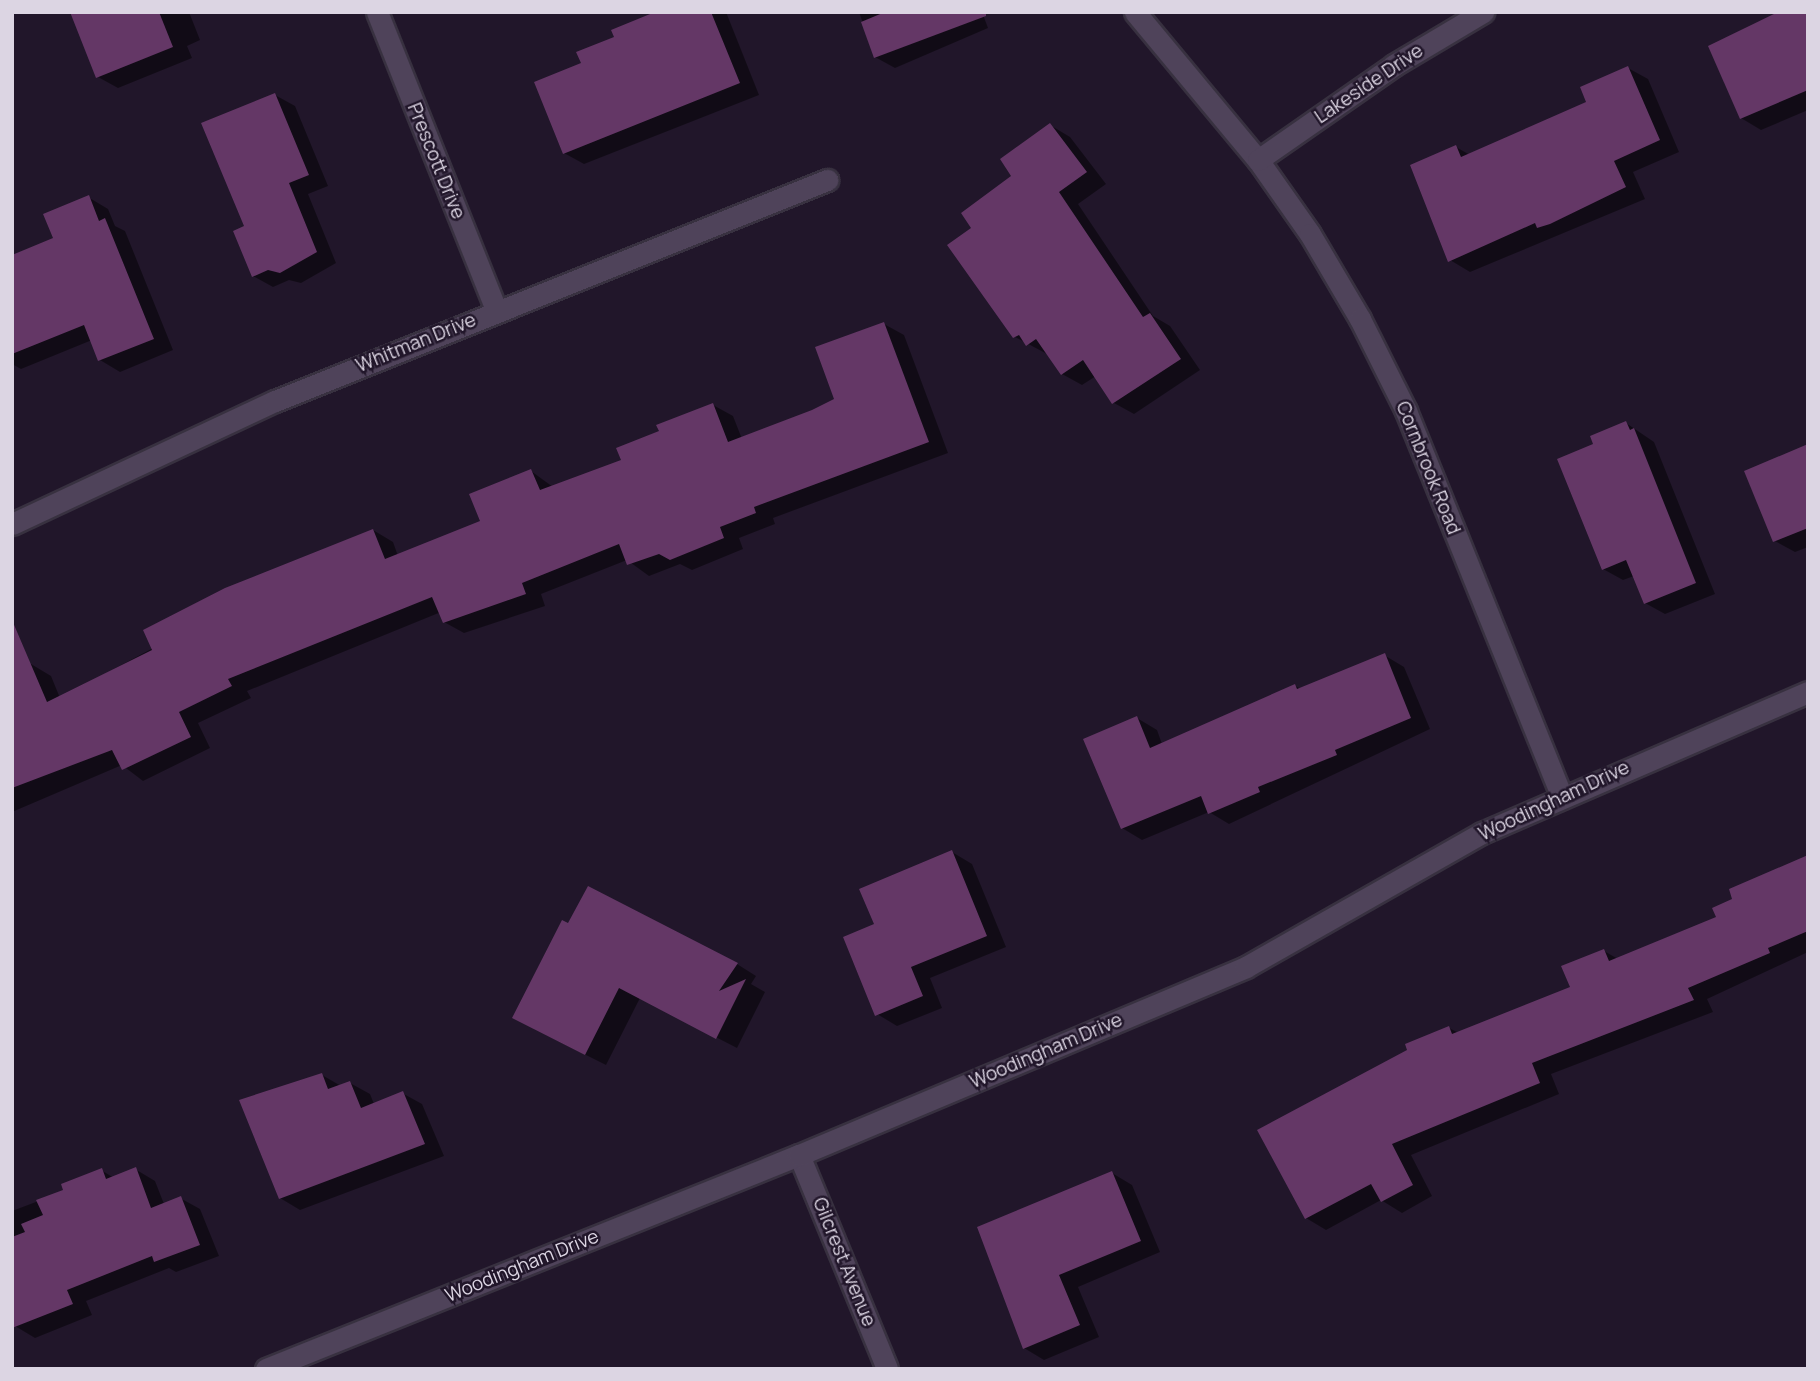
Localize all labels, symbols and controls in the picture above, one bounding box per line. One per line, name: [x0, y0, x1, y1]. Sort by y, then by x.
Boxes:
street label: Lakeside Drive: [1311, 39, 1427, 129]
street label: Prescott Drive: [402, 100, 470, 222]
street label: Whitman Drive: [353, 309, 479, 377]
street label: Cornbrook Road: [1391, 398, 1465, 538]
street label: Woodingham Drive: [1475, 756, 1633, 846]
street label: Woodingham Drive: [966, 1009, 1126, 1093]
street label: Gilcrest Avenue: [808, 1194, 880, 1330]
street label: Woodingham Drive: [442, 1225, 602, 1307]

